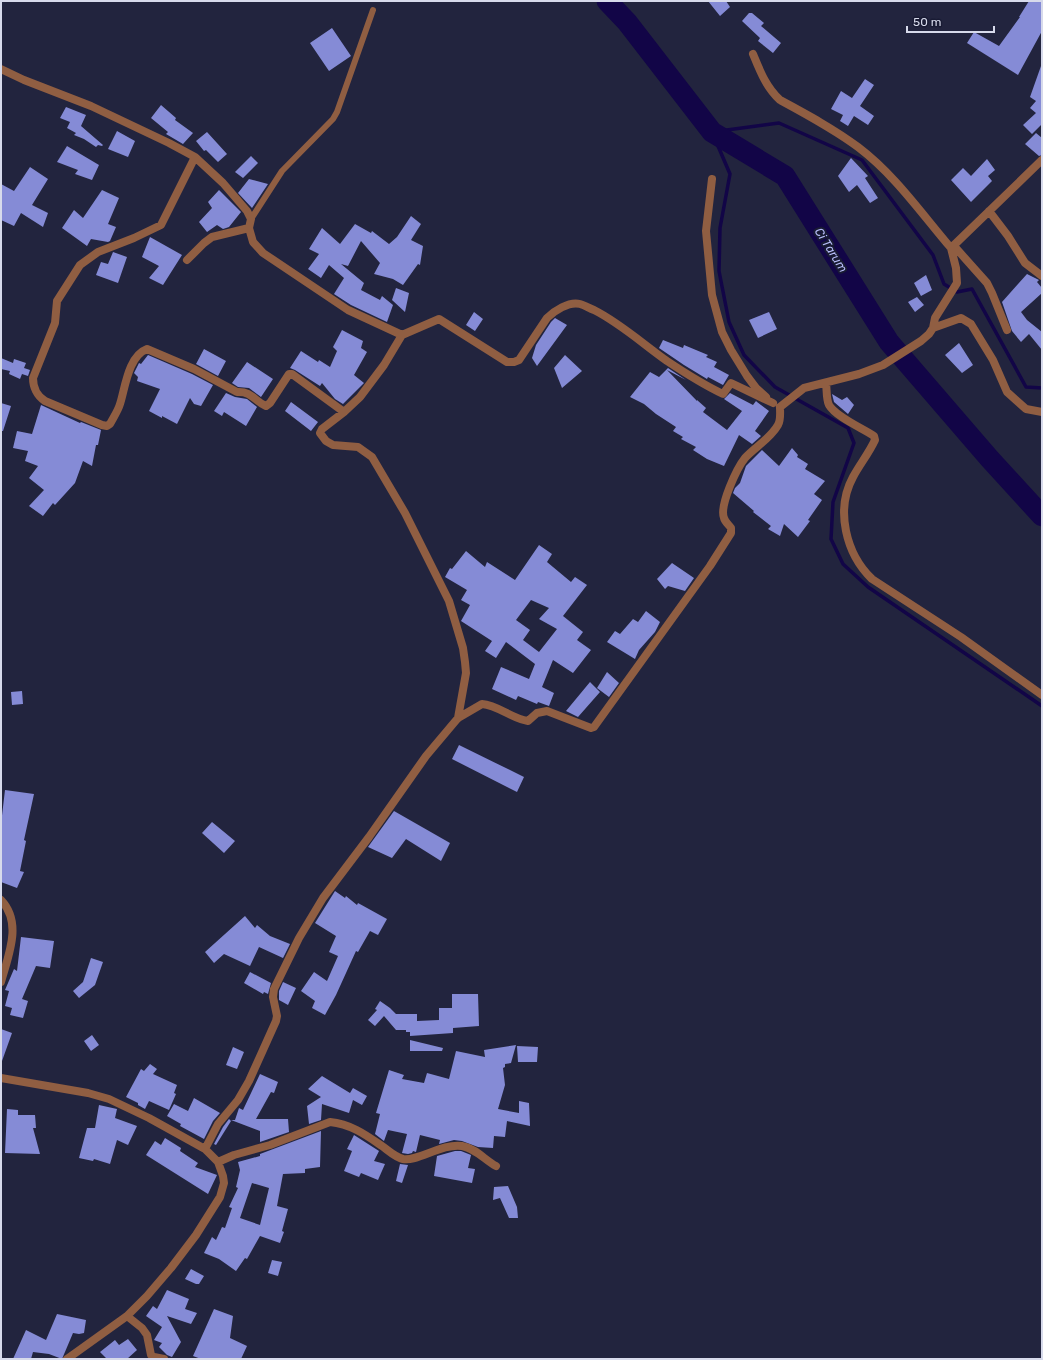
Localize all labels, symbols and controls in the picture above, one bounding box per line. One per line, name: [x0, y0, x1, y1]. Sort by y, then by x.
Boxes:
scale bar: [907, 8, 994, 34]
text: 50 m: [913, 15, 941, 29]
water label: Ci Tarum: [812, 225, 850, 275]

